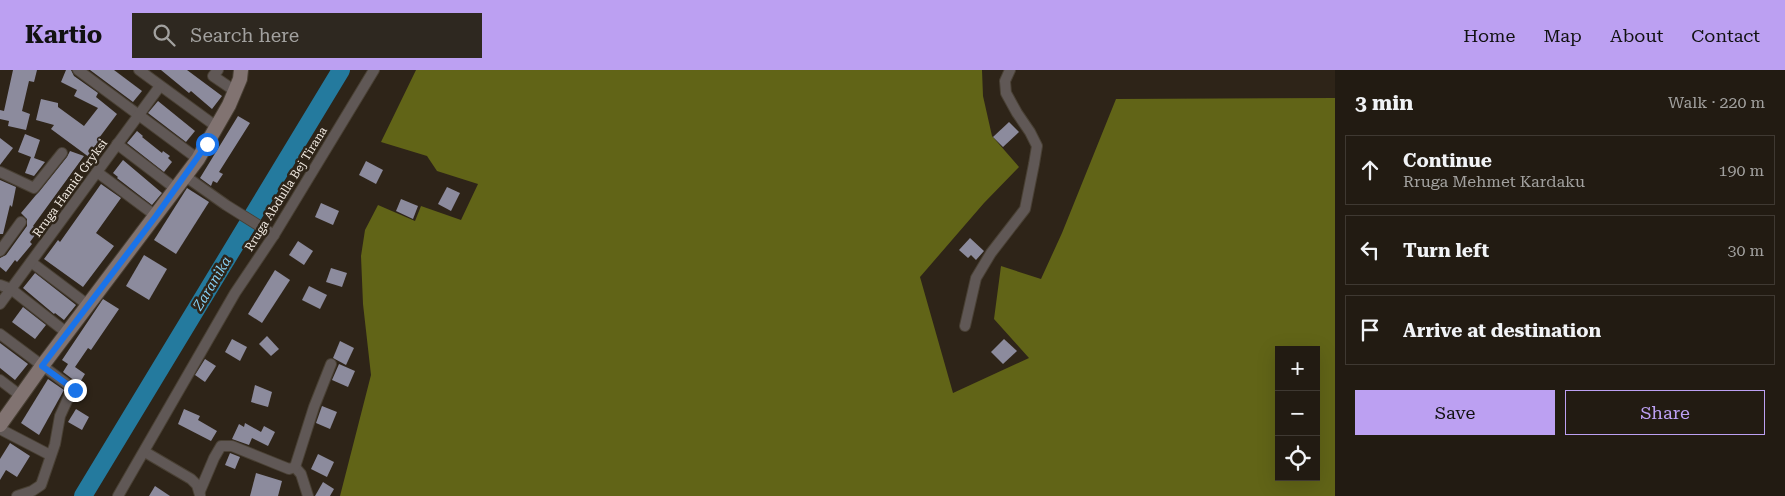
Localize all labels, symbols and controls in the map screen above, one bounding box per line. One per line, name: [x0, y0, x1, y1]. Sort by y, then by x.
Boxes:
search box: [132, 13, 482, 58]
text: Kartio: [25, 21, 102, 49]
icon: search: [150, 21, 178, 49]
text: Search here: [190, 24, 299, 47]
text: Home: [1463, 25, 1515, 46]
text: Map: [1543, 25, 1582, 46]
text: About: [1610, 25, 1663, 46]
text: Contact: [1691, 25, 1760, 46]
text: 3 min: [1355, 91, 1413, 115]
text: Walk · 220 m: [1668, 93, 1765, 112]
street label: Rruga Abdulla Bej Tirana: [242, 124, 330, 254]
route start: [196, 133, 219, 156]
street label: Rruga Hamid Gryksi: [30, 136, 110, 240]
text: Continue: [1403, 149, 1492, 172]
icon: ahead: [1356, 156, 1384, 184]
text: 190 m: [1718, 161, 1764, 180]
text: Rruga Mehmet Kardaku: [1403, 172, 1585, 191]
icon: left: [1356, 236, 1384, 264]
text: Turn left: [1403, 239, 1489, 262]
text: 30 m: [1727, 241, 1764, 260]
water label: Zaranika: [189, 253, 234, 314]
icon: arrive: [1356, 316, 1384, 344]
text: Arrive at destination: [1403, 319, 1601, 342]
map controls: [1275, 346, 1320, 481]
button: +: [1275, 346, 1320, 391]
route end: [64, 379, 87, 402]
button: Save: [1355, 390, 1555, 435]
button: Share: [1565, 390, 1765, 435]
button: −: [1275, 391, 1320, 436]
button: locate: [1275, 436, 1320, 481]

